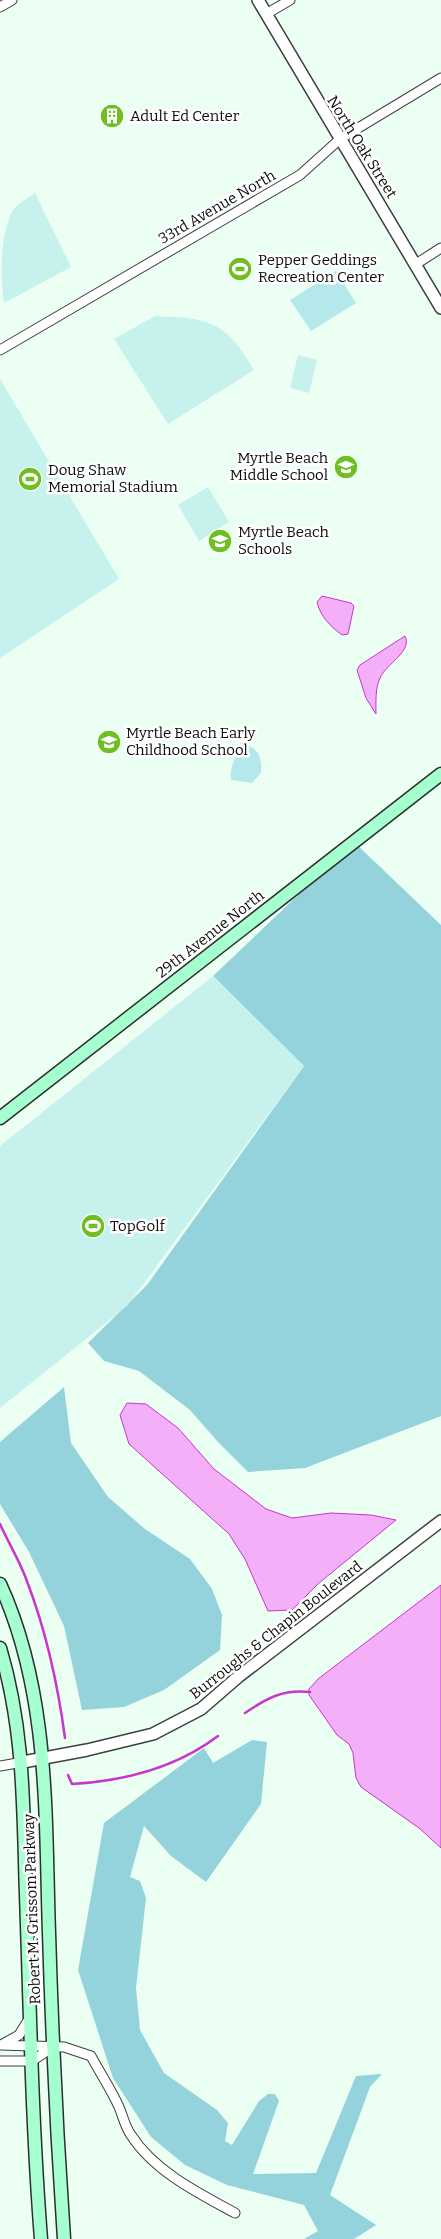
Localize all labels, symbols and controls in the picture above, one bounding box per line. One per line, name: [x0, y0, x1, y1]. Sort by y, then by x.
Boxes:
street label: North Oak Street: [323, 92, 401, 202]
building icon: Adult Ed Center: [99, 103, 125, 129]
place label: Adult Ed Center: [130, 107, 240, 125]
street label: 33rd Avenue North: [155, 166, 279, 248]
place label: Pepper Geddings Recreation Center: [258, 251, 384, 286]
sports icon: Pepper Geddings Recreation Center: [227, 256, 253, 282]
place label: Myrtle Beach Middle School: [230, 449, 329, 484]
school or university icon: Myrtle Beach Middle School: [333, 454, 359, 480]
place label: Doug Shaw Memorial Stadium: [48, 461, 178, 496]
sports icon: Doug Shaw Memorial Stadium: [17, 466, 43, 492]
place label: Myrtle Beach Schools: [238, 523, 330, 558]
school or university icon: Myrtle Beach Schools: [207, 528, 233, 554]
place label: Myrtle Beach Early Childhood School: [126, 724, 256, 759]
school or university icon: Myrtle Beach Early Childhood School: [96, 729, 122, 755]
street label: 29th Avenue North: [153, 886, 268, 982]
sports icon: TopGolf: [80, 1213, 106, 1239]
place label: TopGolf: [110, 1217, 166, 1235]
street label: Burroughs & Chapin Boulevard: [186, 1557, 366, 1703]
street label: Robert M. Grissom Parkway: [20, 1813, 44, 2005]

